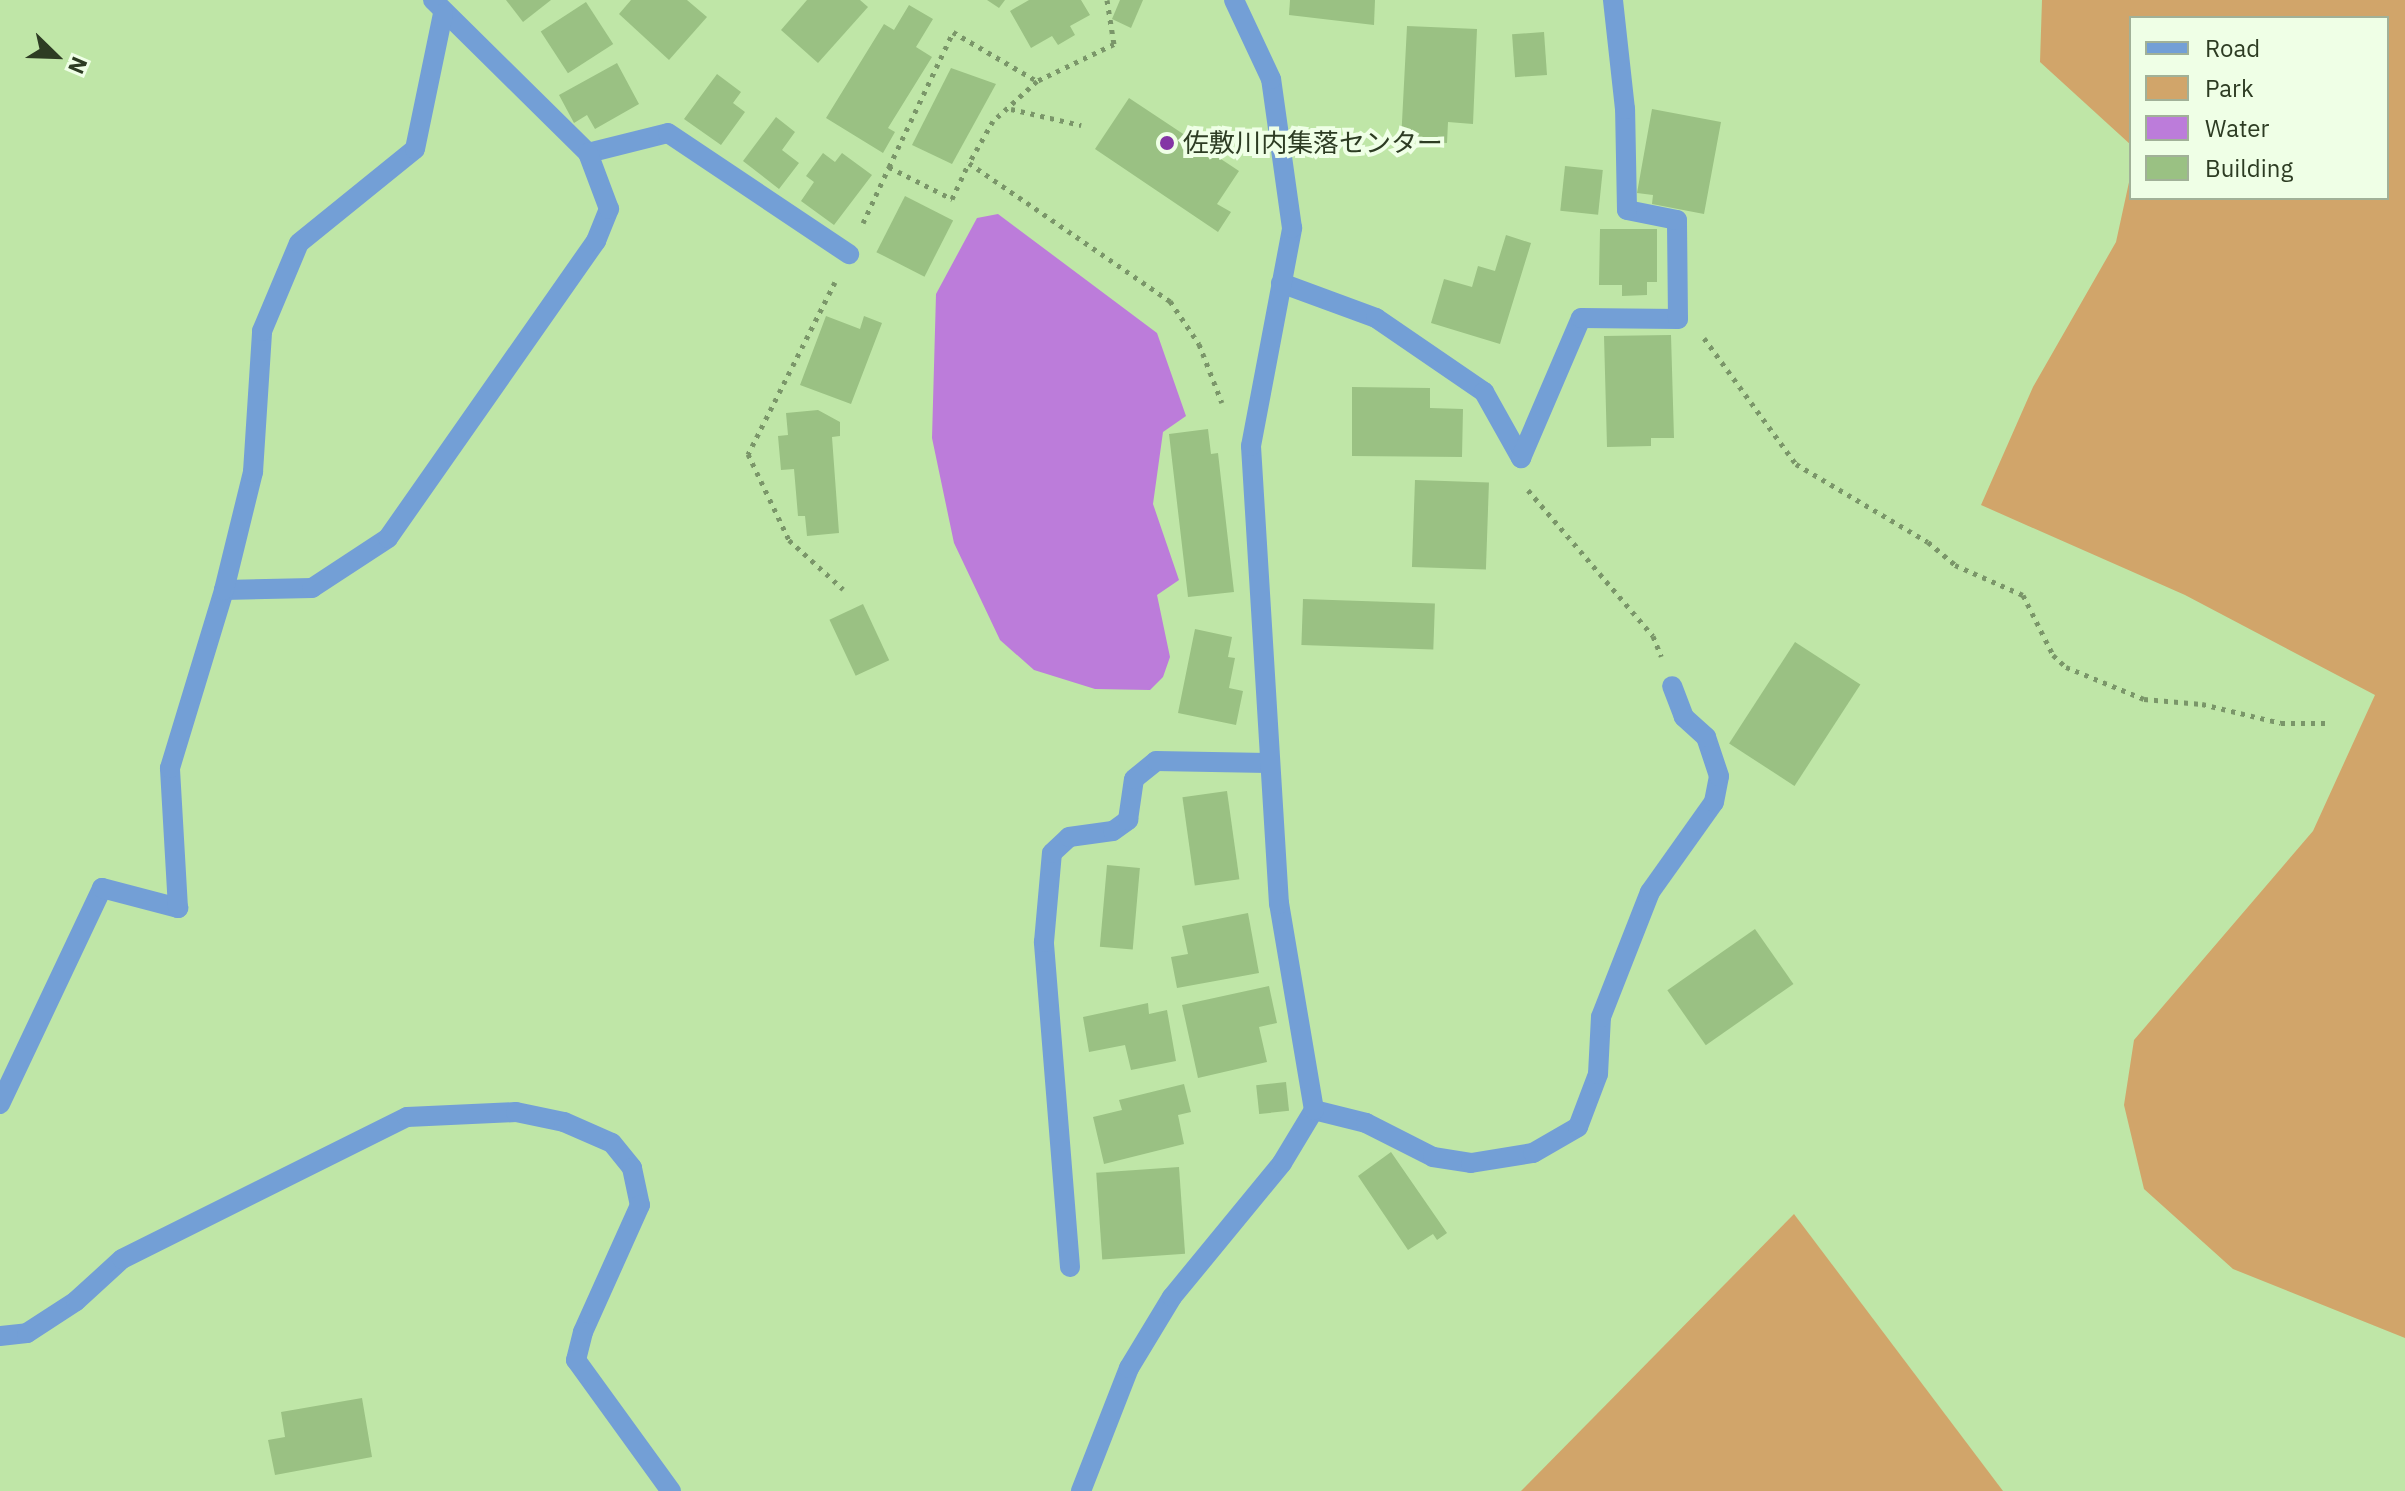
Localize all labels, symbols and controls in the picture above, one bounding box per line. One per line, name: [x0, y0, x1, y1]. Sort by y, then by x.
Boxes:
north arrow: [16, 16, 96, 96]
legend: [2129, 16, 2389, 200]
text: Road: [2205, 32, 2260, 64]
text: N: [62, 53, 95, 79]
text: Park: [2205, 72, 2254, 104]
text: Water: [2205, 112, 2269, 144]
place label: 佐敷川内集落センター: [1183, 127, 1443, 159]
marker: 佐敷川内集落センター: [1158, 134, 1176, 152]
text: Building: [2205, 152, 2293, 184]

